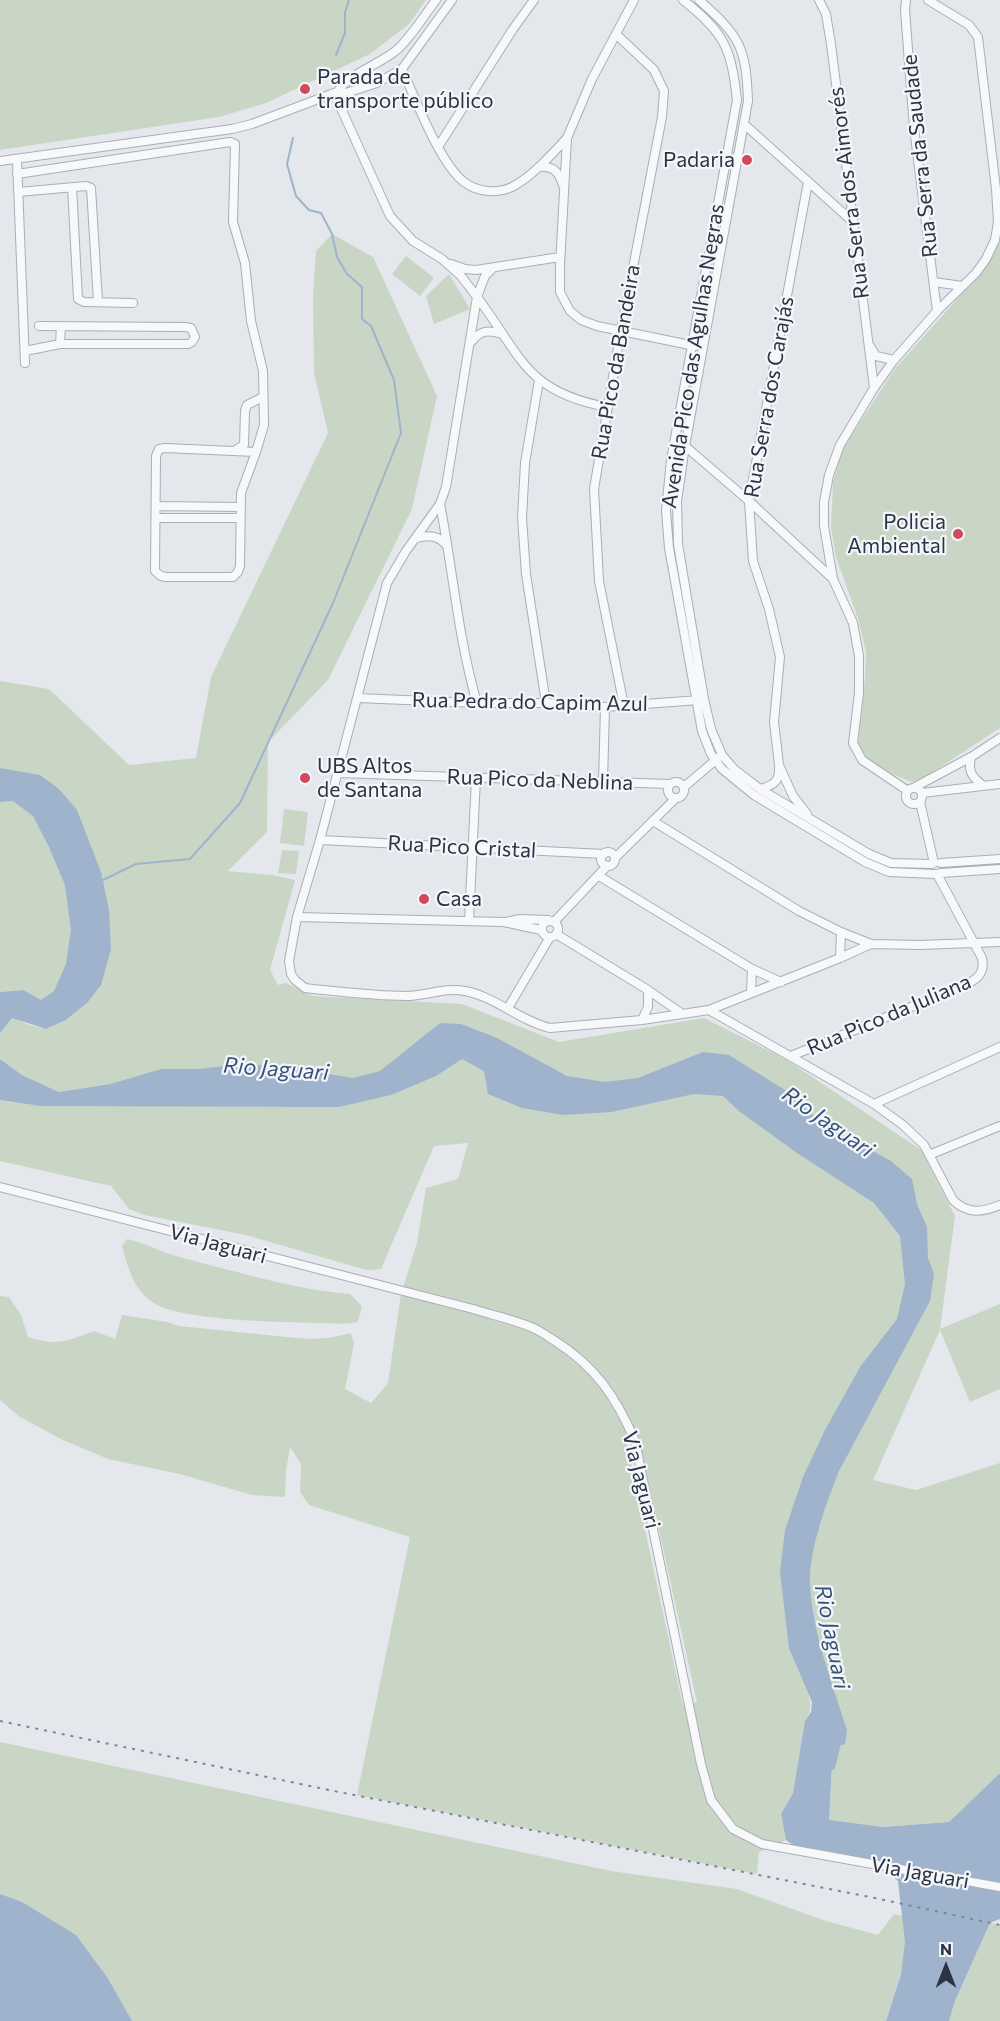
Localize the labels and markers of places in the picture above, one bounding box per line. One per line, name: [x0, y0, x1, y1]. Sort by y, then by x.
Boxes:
place label: Parada de transporte público: [317, 64, 494, 114]
marker: Parada de transporte público: [298, 82, 312, 96]
place label: Padaria: [663, 147, 735, 173]
marker: Padaria: [740, 153, 754, 167]
place label: Policia Ambiental: [847, 509, 946, 559]
marker: Policia Ambiental: [951, 527, 965, 541]
place label: UBS Altos de Santana: [317, 753, 422, 803]
marker: UBS Altos de Santana: [298, 771, 312, 785]
place label: Casa: [436, 886, 482, 912]
marker: Casa: [417, 892, 431, 906]

